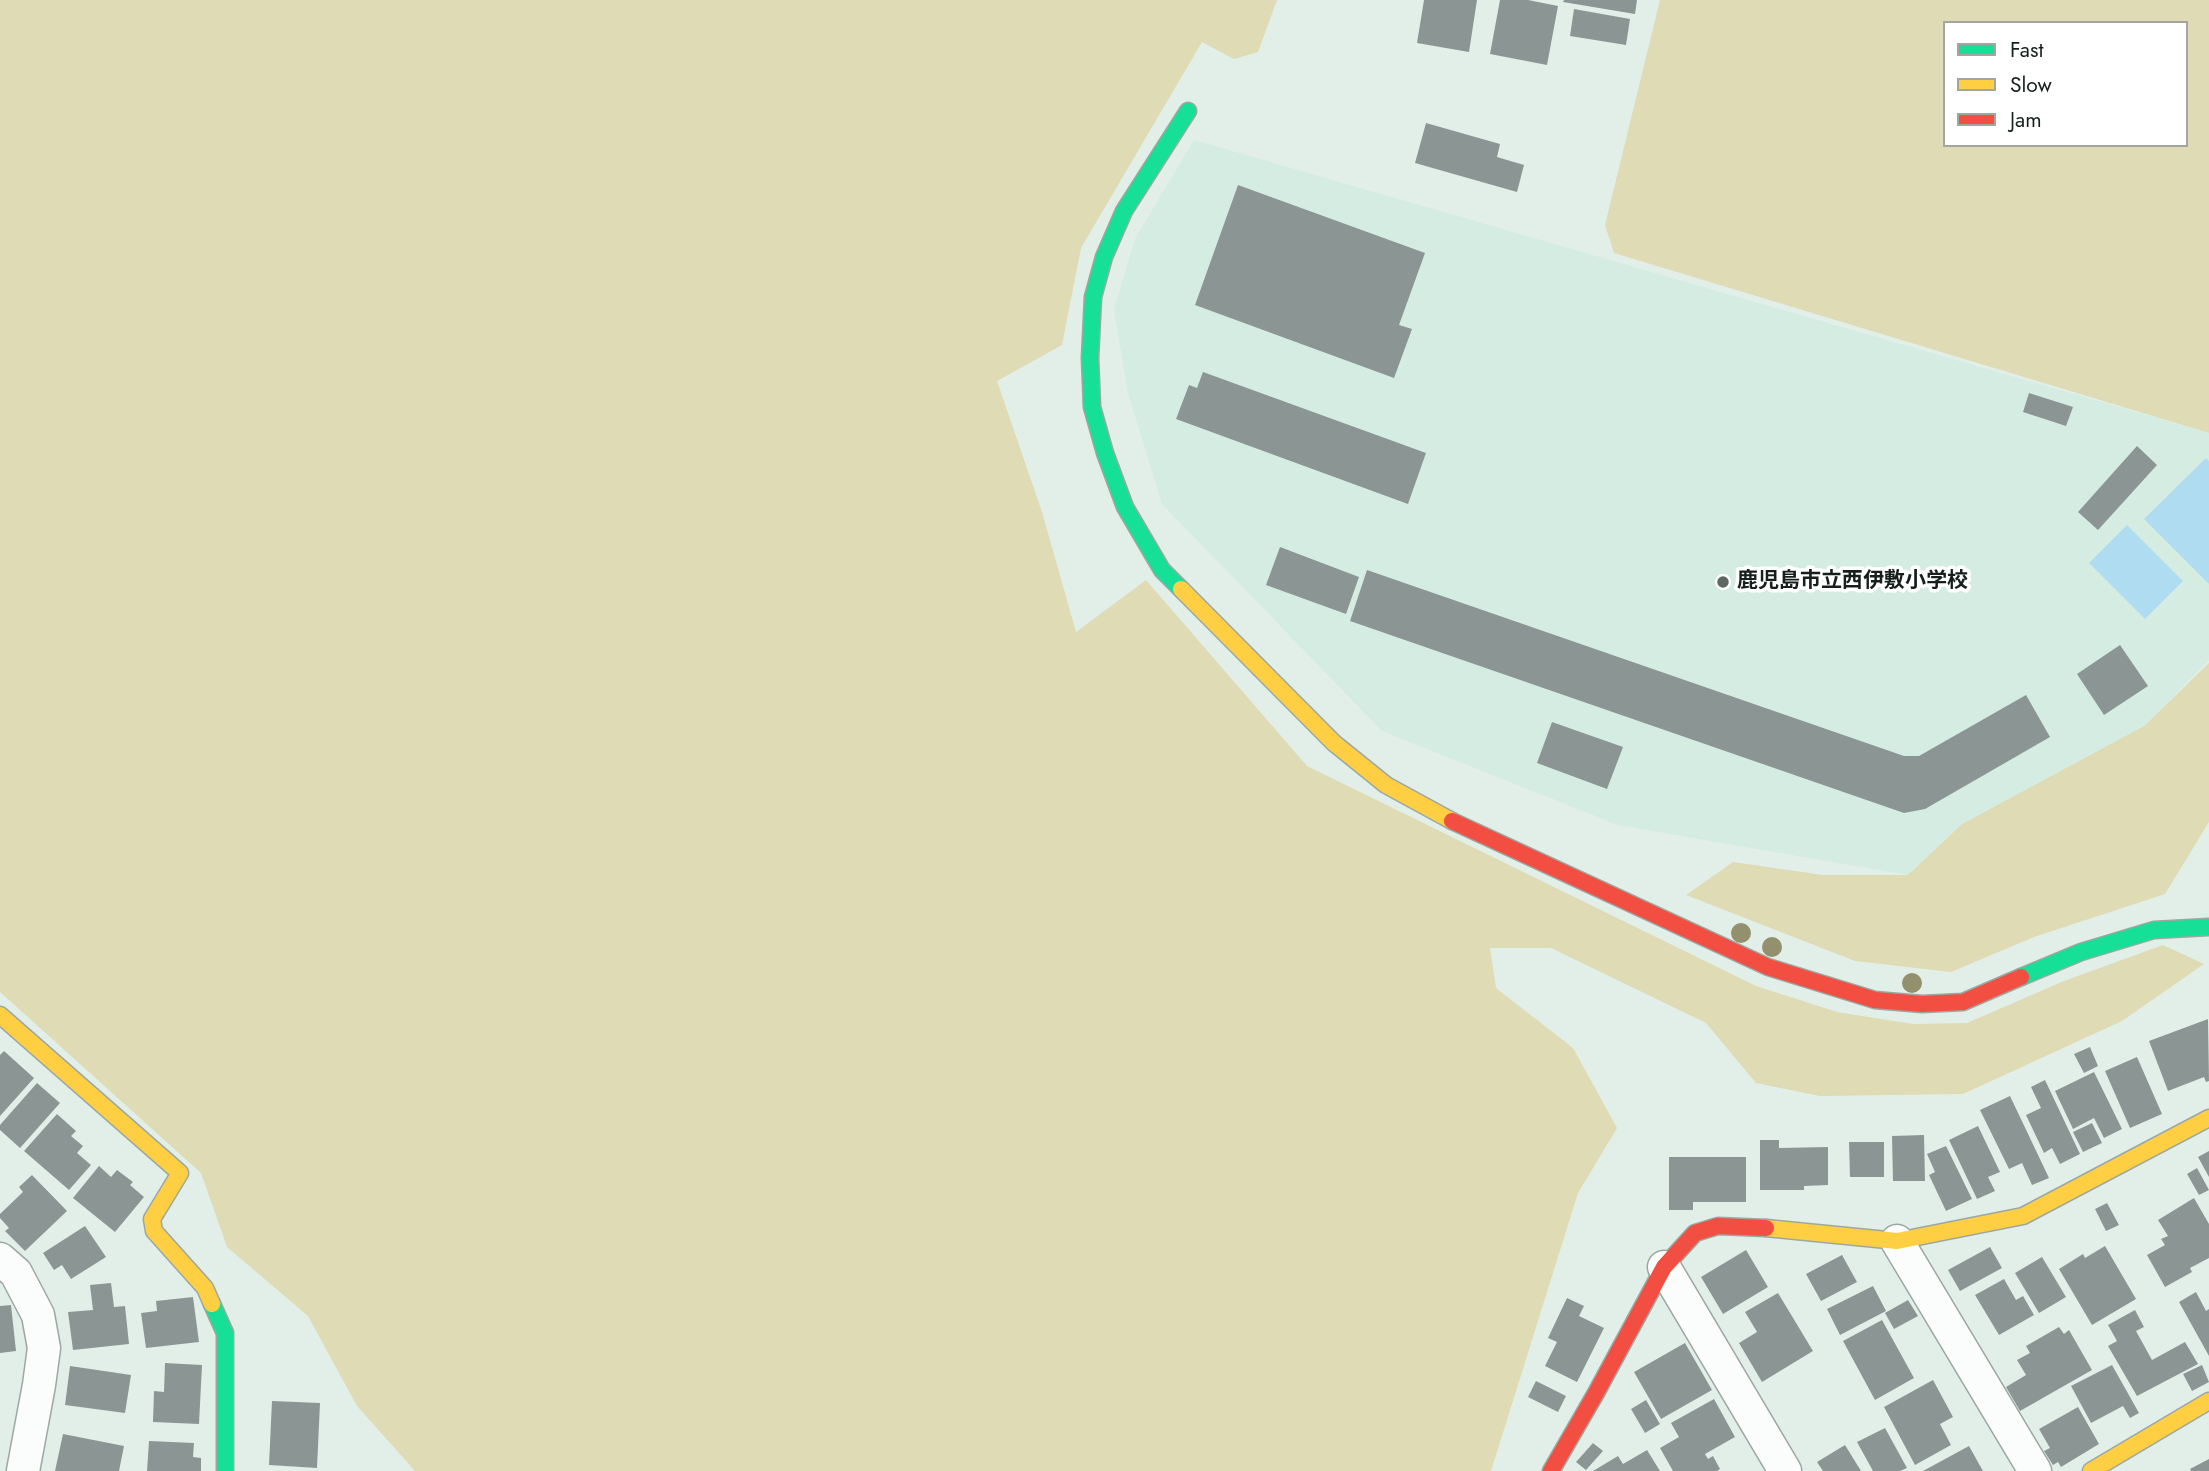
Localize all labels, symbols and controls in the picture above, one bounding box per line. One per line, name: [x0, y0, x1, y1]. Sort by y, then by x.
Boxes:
legend: [1943, 21, 2188, 147]
text: Fast: [2010, 35, 2043, 65]
text: Slow: [2010, 70, 2052, 100]
text: Jam: [2010, 105, 2042, 135]
place label: 鹿児島市立西伊敷小学校: [1737, 569, 1968, 595]
marker: 鹿児島市立西伊敷小学校: [1715, 574, 1731, 590]

